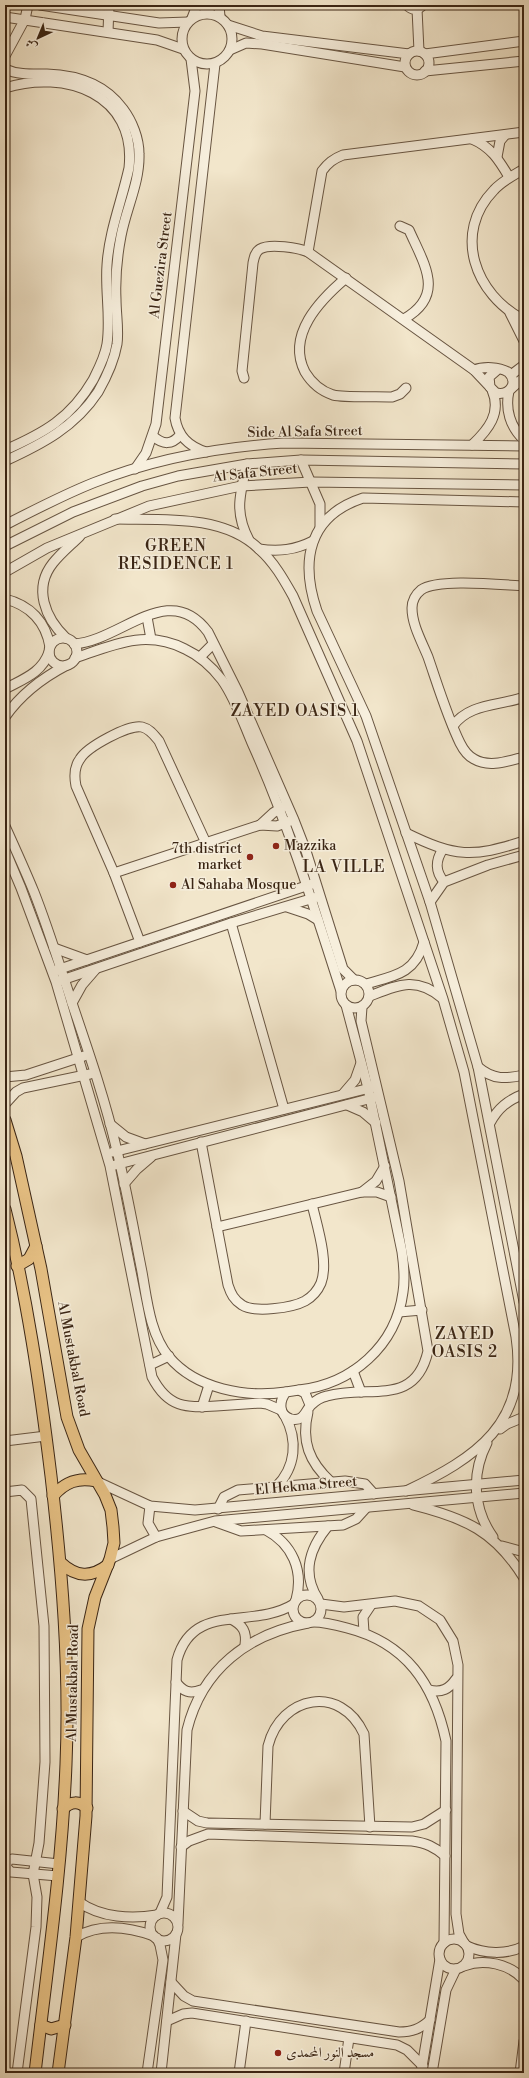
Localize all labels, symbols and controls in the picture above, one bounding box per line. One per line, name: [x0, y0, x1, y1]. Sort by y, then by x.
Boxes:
north arrow: [18, 18, 58, 58]
text: ش: [23, 36, 41, 53]
street label: Al Guezira Street: [145, 211, 176, 320]
street label: Side Al Safa Street: [247, 422, 363, 442]
street label: Al Safa Street: [211, 460, 298, 486]
district label: GREEN RESIDENCE 1: [118, 536, 234, 574]
district label: ZAYED OASIS 1: [231, 701, 359, 721]
place label: Mazzika: [284, 837, 337, 855]
place label: 7th district market: [172, 840, 242, 874]
marker: Mazzika: [271, 841, 281, 851]
marker: 7th district market: [245, 852, 255, 862]
district label: LA VILLE: [302, 857, 386, 877]
place label: Al Sahaba Mosque: [180, 876, 296, 894]
marker: Al Sahaba Mosque: [168, 880, 178, 890]
street label: Al Mustakbal Road: [53, 1299, 93, 1418]
district label: ZAYED OASIS 2: [432, 1324, 498, 1362]
street label: El Hekma Street: [254, 1473, 358, 1499]
street label: Al Mustakbal Road: [63, 1624, 83, 1743]
place label: مسجد النور المحمدى: [286, 2044, 374, 2062]
marker: مسجد النور المحمدى: [273, 2048, 283, 2058]

